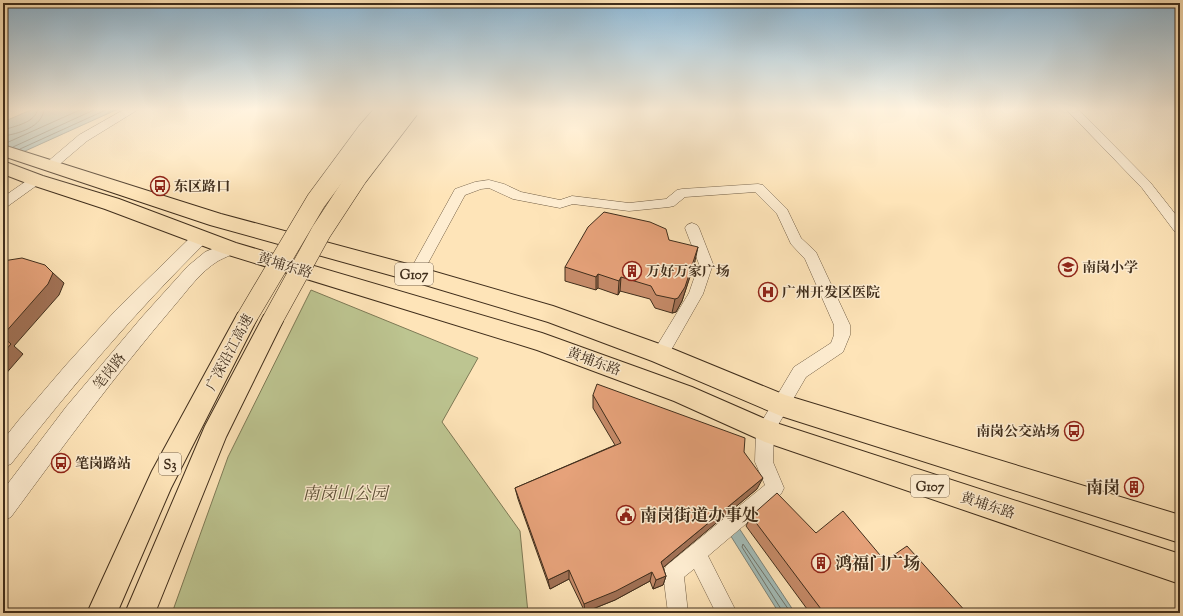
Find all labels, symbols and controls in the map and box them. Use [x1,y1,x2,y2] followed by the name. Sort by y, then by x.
[149,175,171,197] bus stop icon: 东区路口
[174,178,230,198] place label: 东区路口
[255,249,314,285] street label: 黄埔东路
[1057,256,1079,278] school or university icon: 南岗小学
[1082,259,1138,279] place label: 南岗小学
[621,260,643,282] building icon: 万好万家广场
[395,263,433,285] road number: G107
[646,263,730,283] place label: 万好万家广场
[757,281,779,303] hospital icon: 广州开发区医院
[782,284,880,304] place label: 广州开发区医院
[202,311,259,395] street label: 广深沿江高速
[564,344,623,382] street label: 黄埔东路
[90,350,132,395] street label: 笔岗路
[1063,420,1085,442] bus stop icon: 南岗公交站场
[976,423,1060,443] place label: 南岗公交站场
[50,452,72,474] bus stop icon: 笔岗路站
[159,453,181,475] road number: S3
[75,455,131,475] place label: 笔岗路站
[911,475,949,497] road number: G107
[1123,476,1145,498] building icon: 南岗
[1086,477,1120,501] place label: 南岗
[303,483,390,507] park label: 南岗山公园
[958,489,1017,525] street label: 黄埔东路
[615,504,637,526] public building icon: 南岗街道办事处
[640,505,759,529] place label: 南岗街道办事处
[810,552,832,574] building icon: 鸿福门广场
[835,553,920,577] place label: 鸿福门广场

